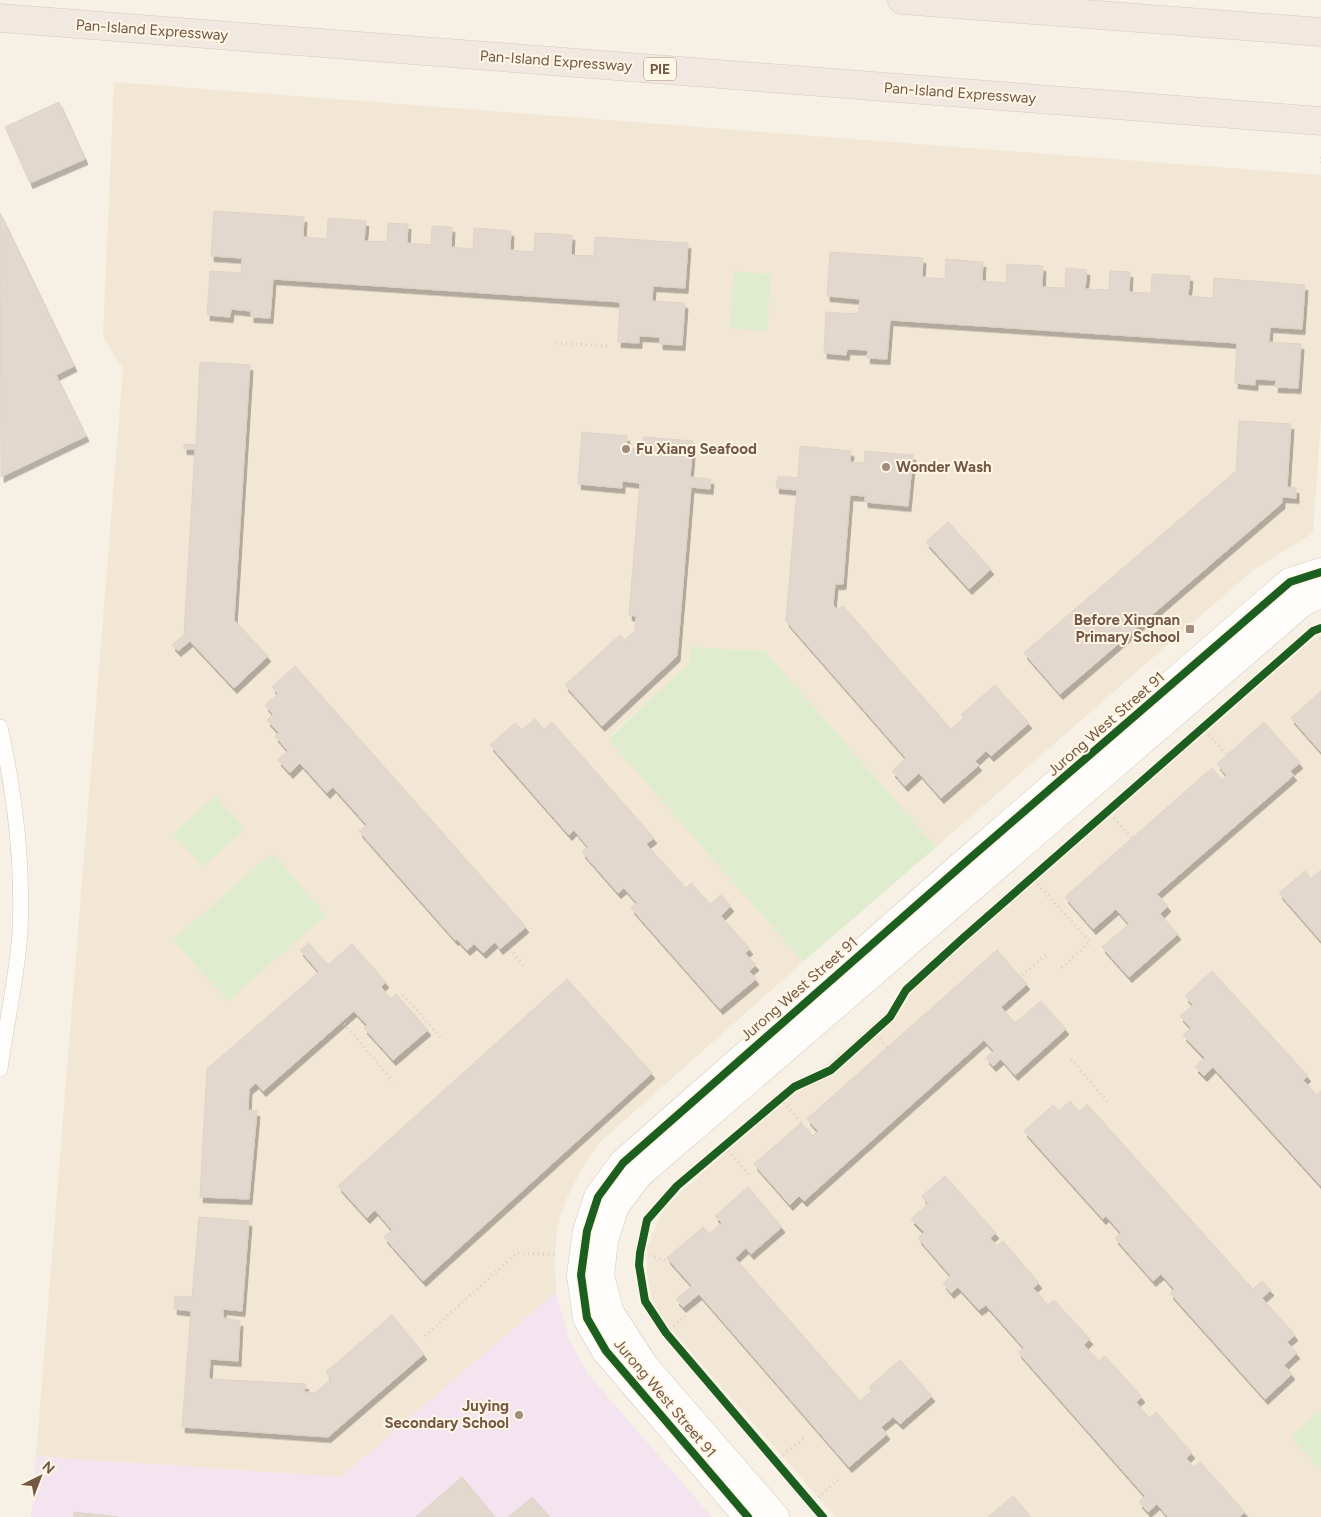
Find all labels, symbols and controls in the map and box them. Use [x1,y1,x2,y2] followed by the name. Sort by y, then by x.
[75,16,229,44] street label: Pan-Island Expressway
[479,47,633,75] street label: Pan-Island Expressway
[644,58,676,80] road number: PIE
[883,79,1037,107] street label: Pan-Island Expressway
[636,440,757,458] place label: Fu Xiang Seafood
[620,443,632,455] marker: Fu Xiang Seafood
[896,458,992,476] place label: Wonder Wash
[880,461,892,473] marker: Wonder Wash
[1074,611,1180,646] place label: Before Xingnan Primary School
[1184,623,1196,635] marker: Before Xingnan Primary School
[1044,668,1168,780] street label: Jurong West Street 91
[737,933,861,1045] street label: Jurong West Street 91
[610,1335,720,1461] street label: Jurong West Street 91
[384,1397,509,1432] place label: Juying Secondary School
[513,1409,525,1421] marker: Juying Secondary School
[15,1452,65,1502] north arrow
[39,1458,58,1478] text: N

